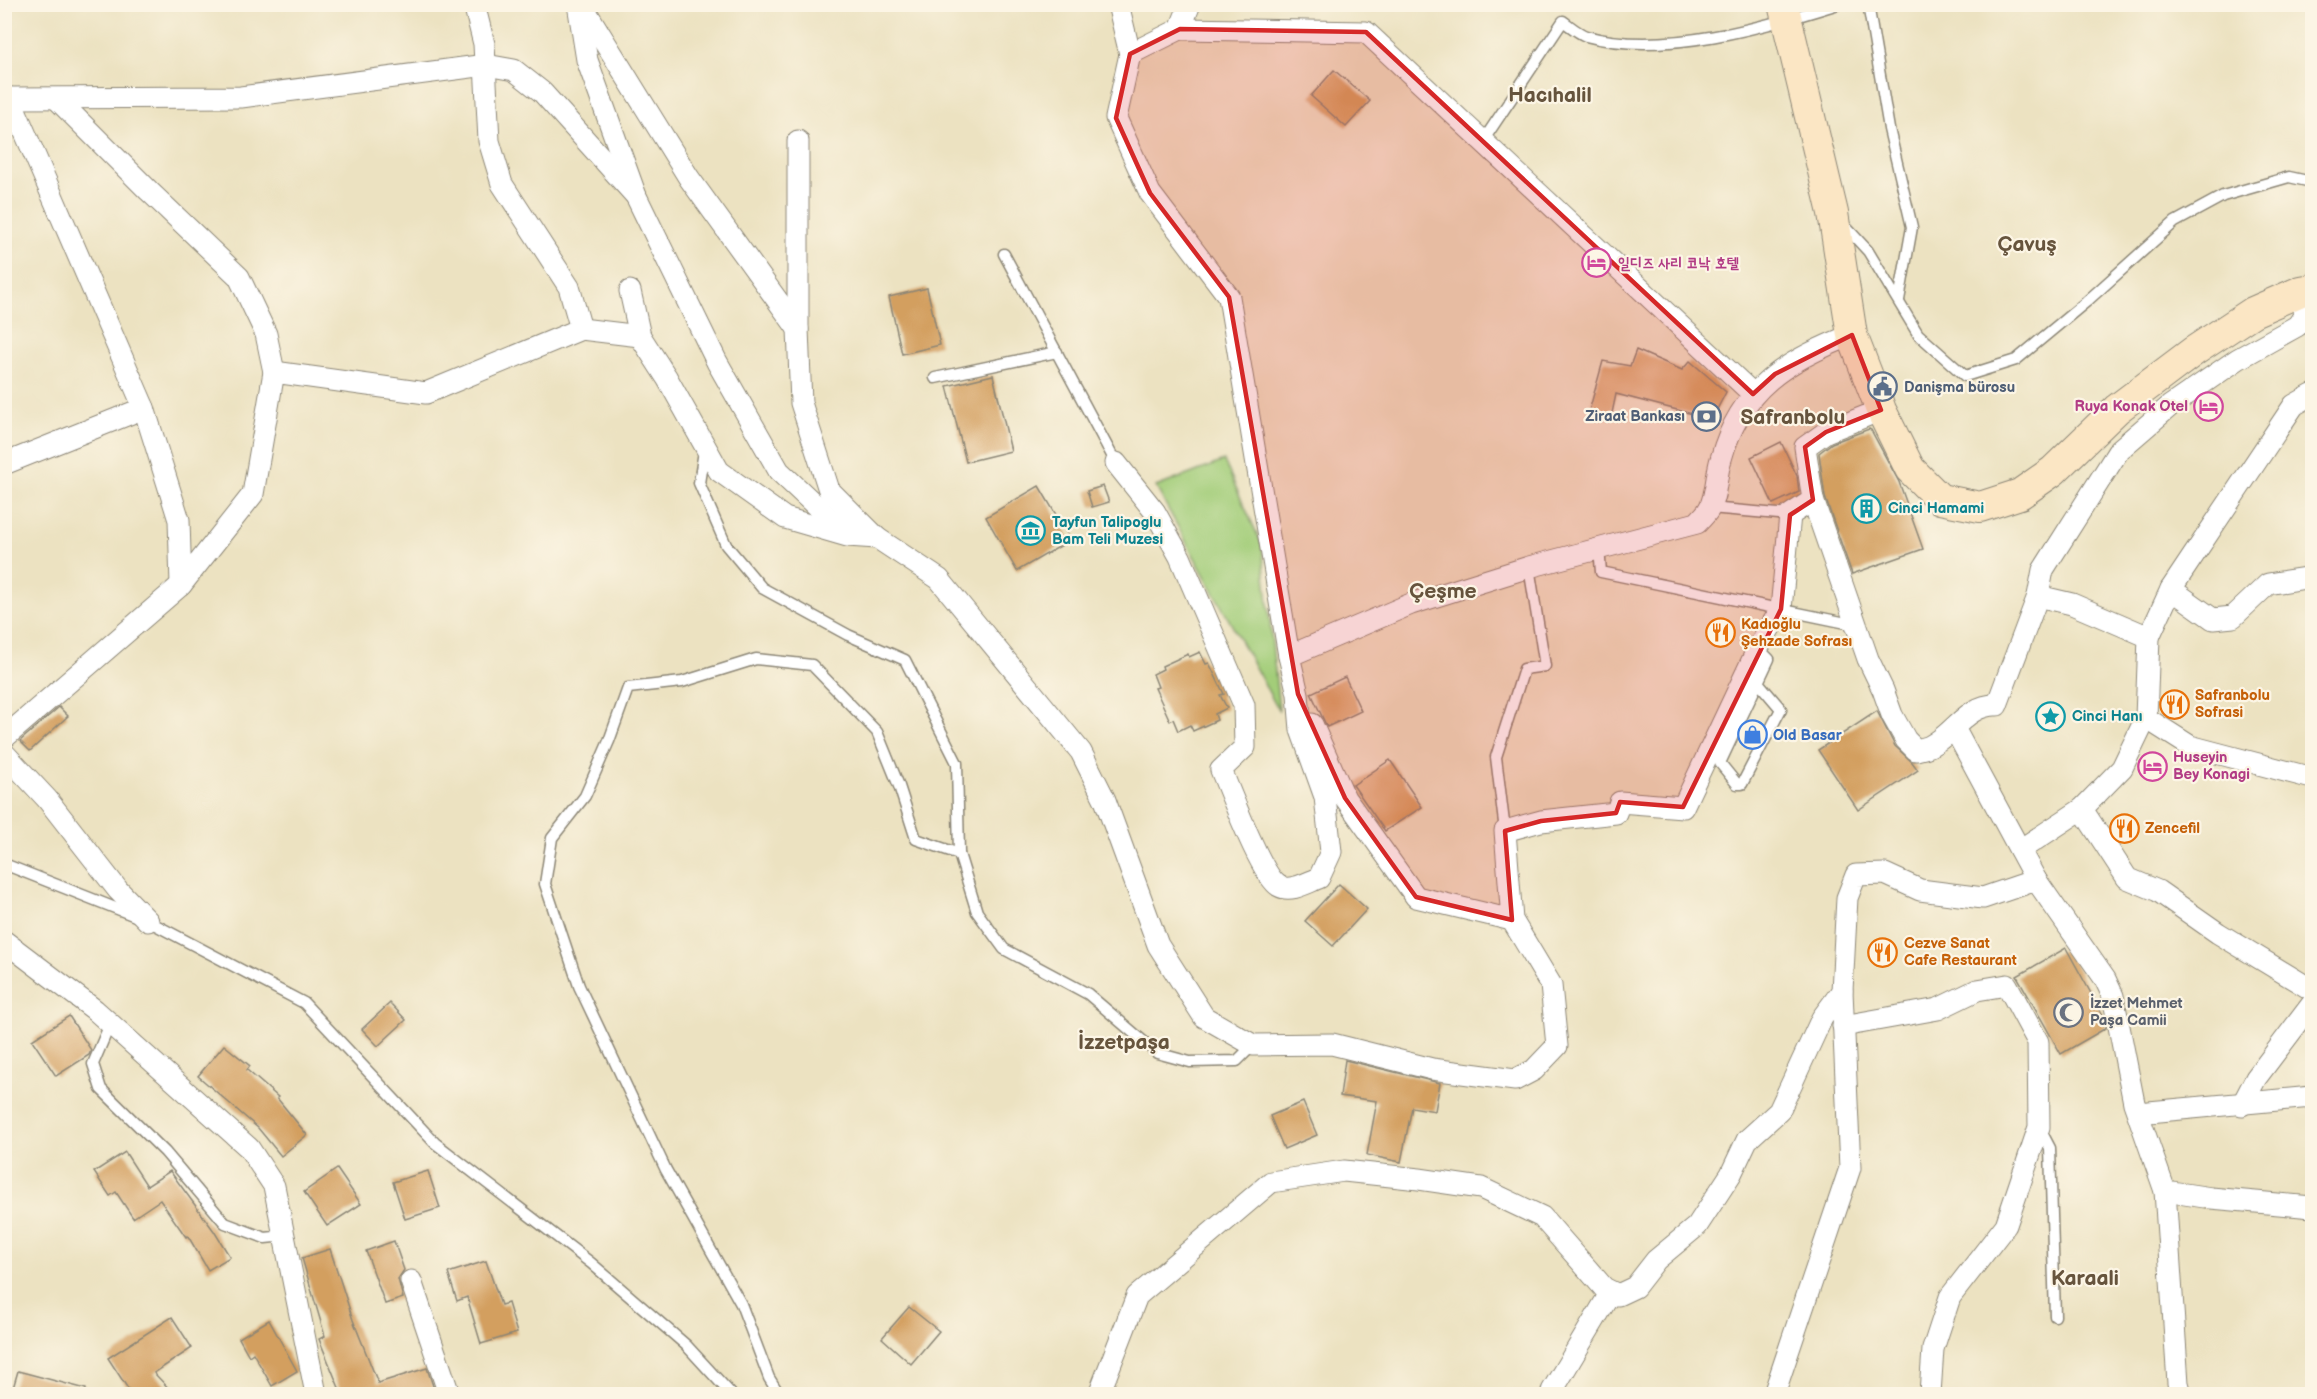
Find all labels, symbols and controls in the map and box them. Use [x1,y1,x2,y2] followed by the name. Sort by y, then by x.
[1508,83,1592,108] district label: Hacıhalil
[1997,232,2057,257] district label: Çavuş
[1581,247,1613,279] hotel icon: 일디즈 사리 코낙 호텔
[1618,254,1739,273] place label: 일디즈 사리 코낙 호텔
[1867,371,1899,403] public building icon: Danişma bürosu
[1904,378,2015,397] place label: Danişma bürosu
[2193,390,2225,422] hotel icon: Ruya Konak Otel
[2075,397,2188,416] place label: Ruya Konak Otel
[1690,400,1722,432] bank icon: Ziraat Bankası
[1741,405,1845,430] district label: Safranbolu
[1585,407,1685,426] place label: Ziraat Bankası
[1851,492,1883,524] building icon: Cinci Hamami
[1888,499,1984,518] place label: Cinci Hamami
[1052,513,1163,549] place label: Tayfun Talipoglu Bam Teli Muzesi
[1015,515,1047,547] museum icon: Tayfun Talipoglu Bam Teli Muzesi
[1409,579,1477,604] district label: Çeşme
[1741,615,1852,651] place label: Kadıoğlu Şehzade Sofrası
[1704,617,1736,649] restaurant icon: Kadıoğlu Şehzade Sofrası
[2195,686,2270,722] place label: Safranbolu Sofrasi
[2158,688,2190,720] restaurant icon: Safranbolu Sofrasi
[2035,700,2067,732] place icon: Cinci Hanı
[2072,707,2142,726] place label: Cinci Hanı
[1736,719,1768,751] shop icon: Old Basar
[1773,726,1843,745] place label: Old Basar
[2173,748,2250,784] place label: Huseyin Bey Konagi
[2136,750,2168,782] hotel icon: Huseyin Bey Konagi
[2108,812,2140,844] restaurant icon: Zencefil
[2145,819,2200,838] place label: Zencefil
[1904,934,2017,970] place label: Cezve Sanat Cafe Restaurant
[1867,936,1899,968] restaurant icon: Cezve Sanat Cafe Restaurant
[2090,993,2183,1030] place label: İzzet Mehmet Paşa Camii
[2053,996,2085,1028] mosque icon: İzzet Mehmet Paşa Camii
[1078,1029,1170,1055] district label: İzzetpaşa
[2051,1266,2119,1291] district label: Karaali

